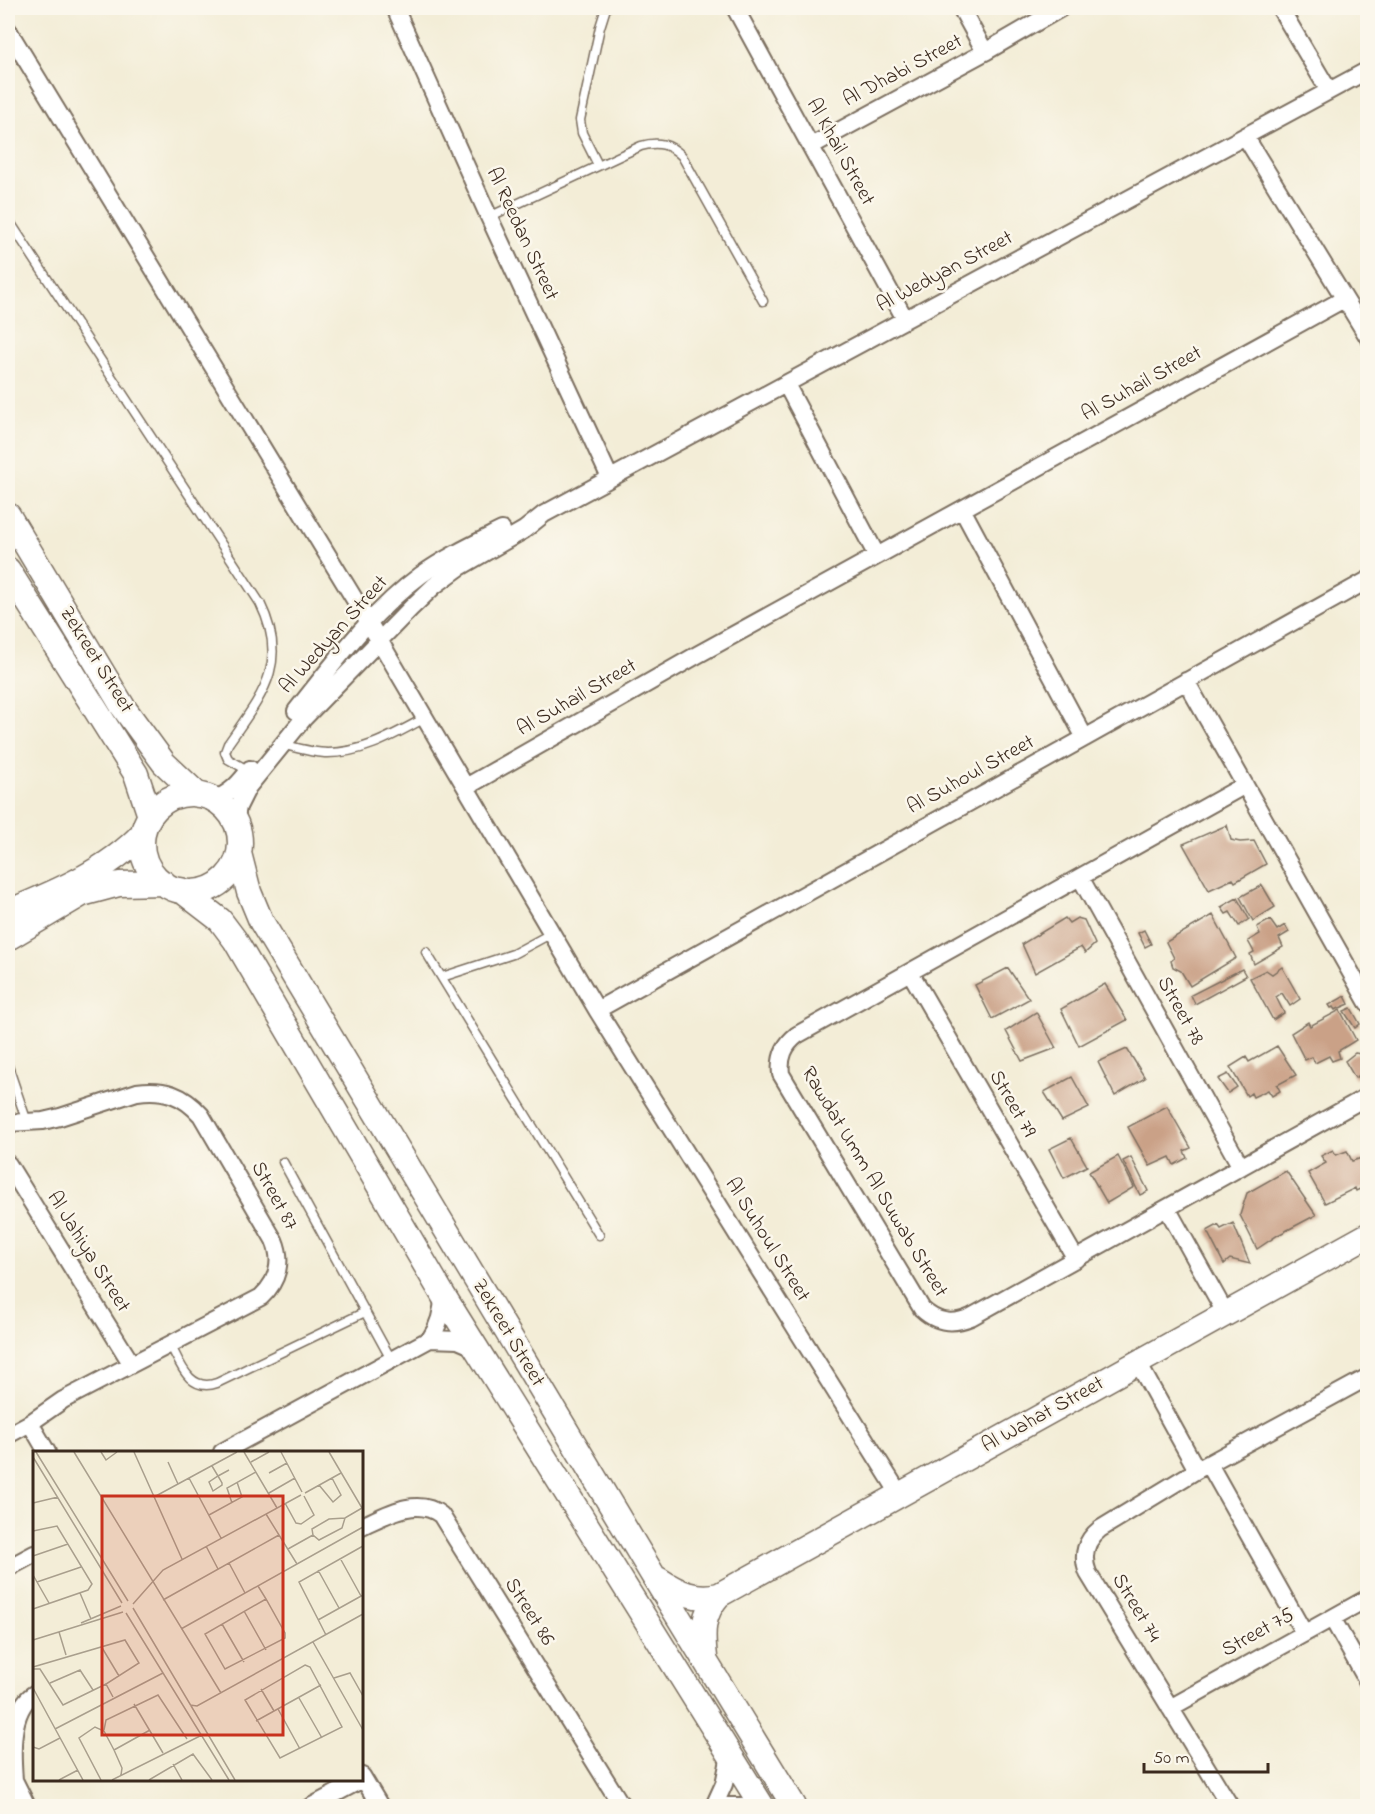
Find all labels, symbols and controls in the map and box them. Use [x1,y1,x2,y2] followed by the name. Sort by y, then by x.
[838,27,968,115] street label: Al Dhabi Street
[798,93,882,211] street label: Al Khail Street
[478,162,566,306] street label: Al Reedan Street
[871,223,1020,322] street label: Al Wedyan Street
[1076,338,1208,430] street label: Al Suhail Street
[272,569,397,702] street label: Al Wedyan Street
[51,601,141,719] street label: Zekreet Street
[512,652,642,744] street label: Al Suhail Street
[902,728,1040,822] street label: Al Suhoul Street
[1149,971,1211,1051] street label: Street 78
[793,1061,955,1303] street label: Rawdat Umm Al Suwab Street
[981,1065,1044,1144] street label: Street 79
[243,1156,305,1236] street label: Street 87
[717,1172,817,1308] street label: Al Suhoul Street
[37,1185,137,1320] street label: Al Jahiya Street
[464,1273,552,1393] street label: Zekreet Street
[976,1369,1110,1461] street label: Al Wahat Street
[33,1451,363,1781] inset map
[1104,1568,1168,1648] street label: Street 74
[496,1572,562,1652] street label: Street 86
[1216,1601,1300,1665] street label: Street 75
[1144,1736,1268,1774] scale bar
[1153,1746,1190,1772] text: 50 m

